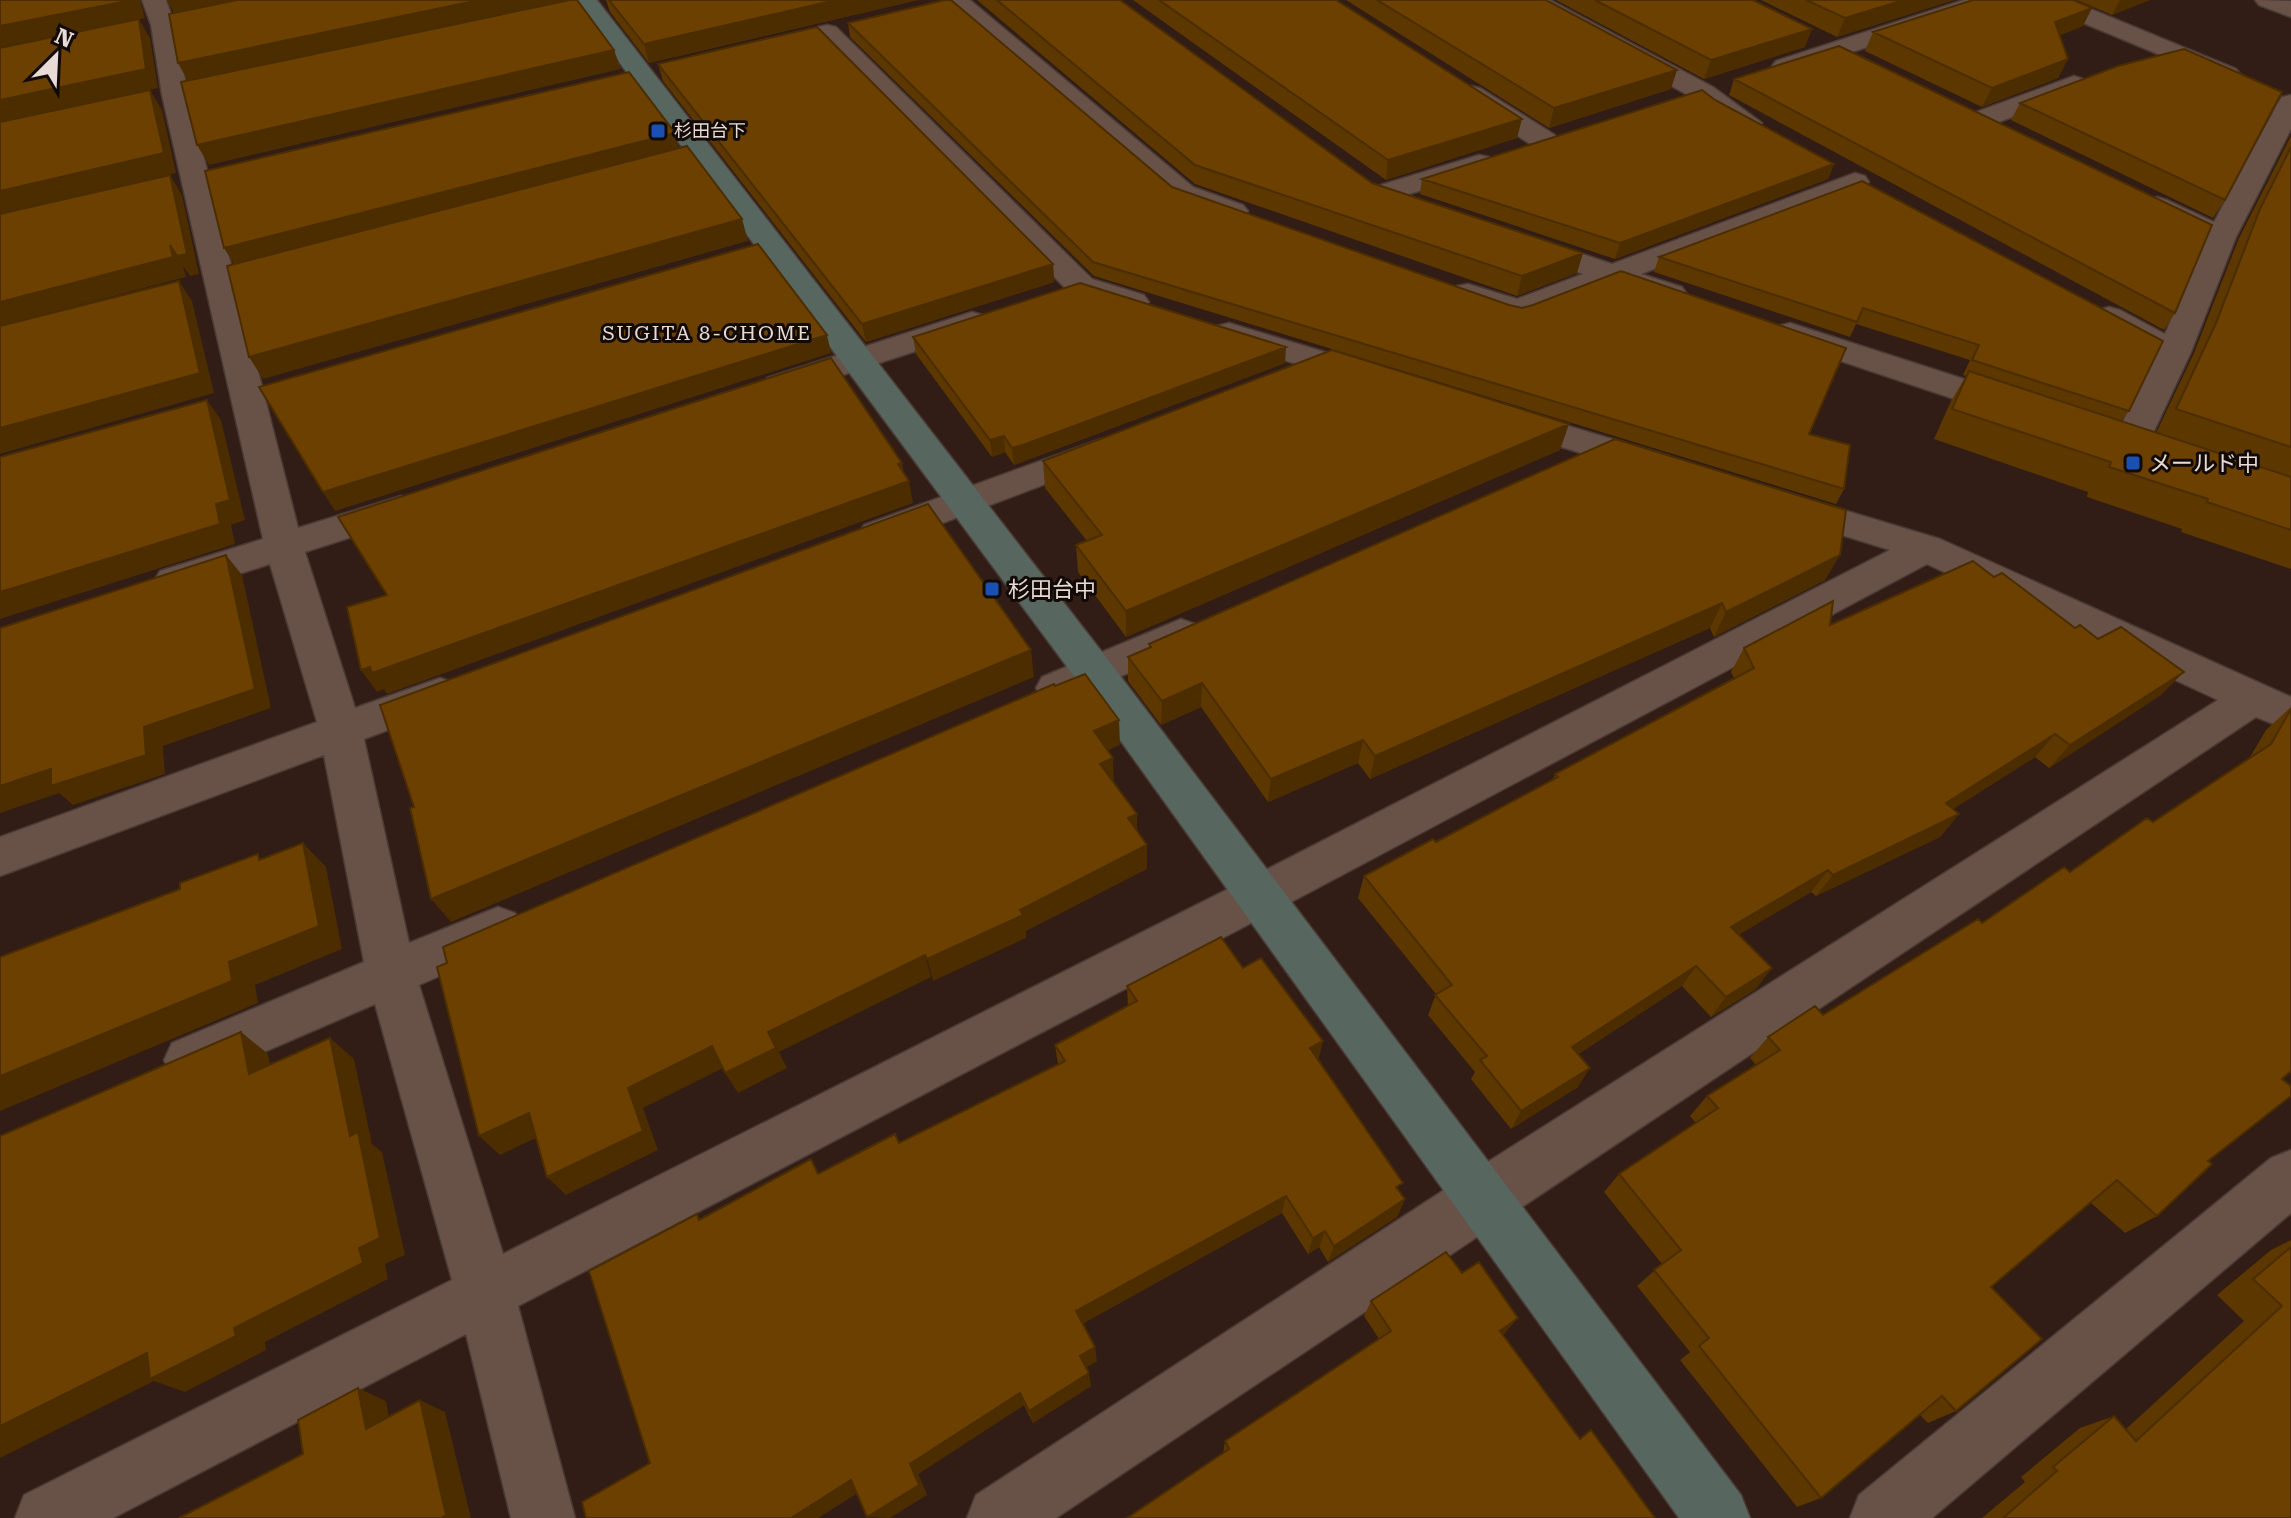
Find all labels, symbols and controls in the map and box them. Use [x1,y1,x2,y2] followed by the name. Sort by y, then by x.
[16,16,96,96] north arrow
[51,23,77,53] text: N
[674,120,746,141] place label: 杉田台下
[649,122,667,140] marker: 杉田台下
[602,321,812,345] district label: SUGITA 8-CHOME
[2149,451,2259,476] place label: メールド中
[2124,454,2142,472] marker: メールド中
[1008,577,1096,602] place label: 杉田台中
[983,580,1001,598] marker: 杉田台中

